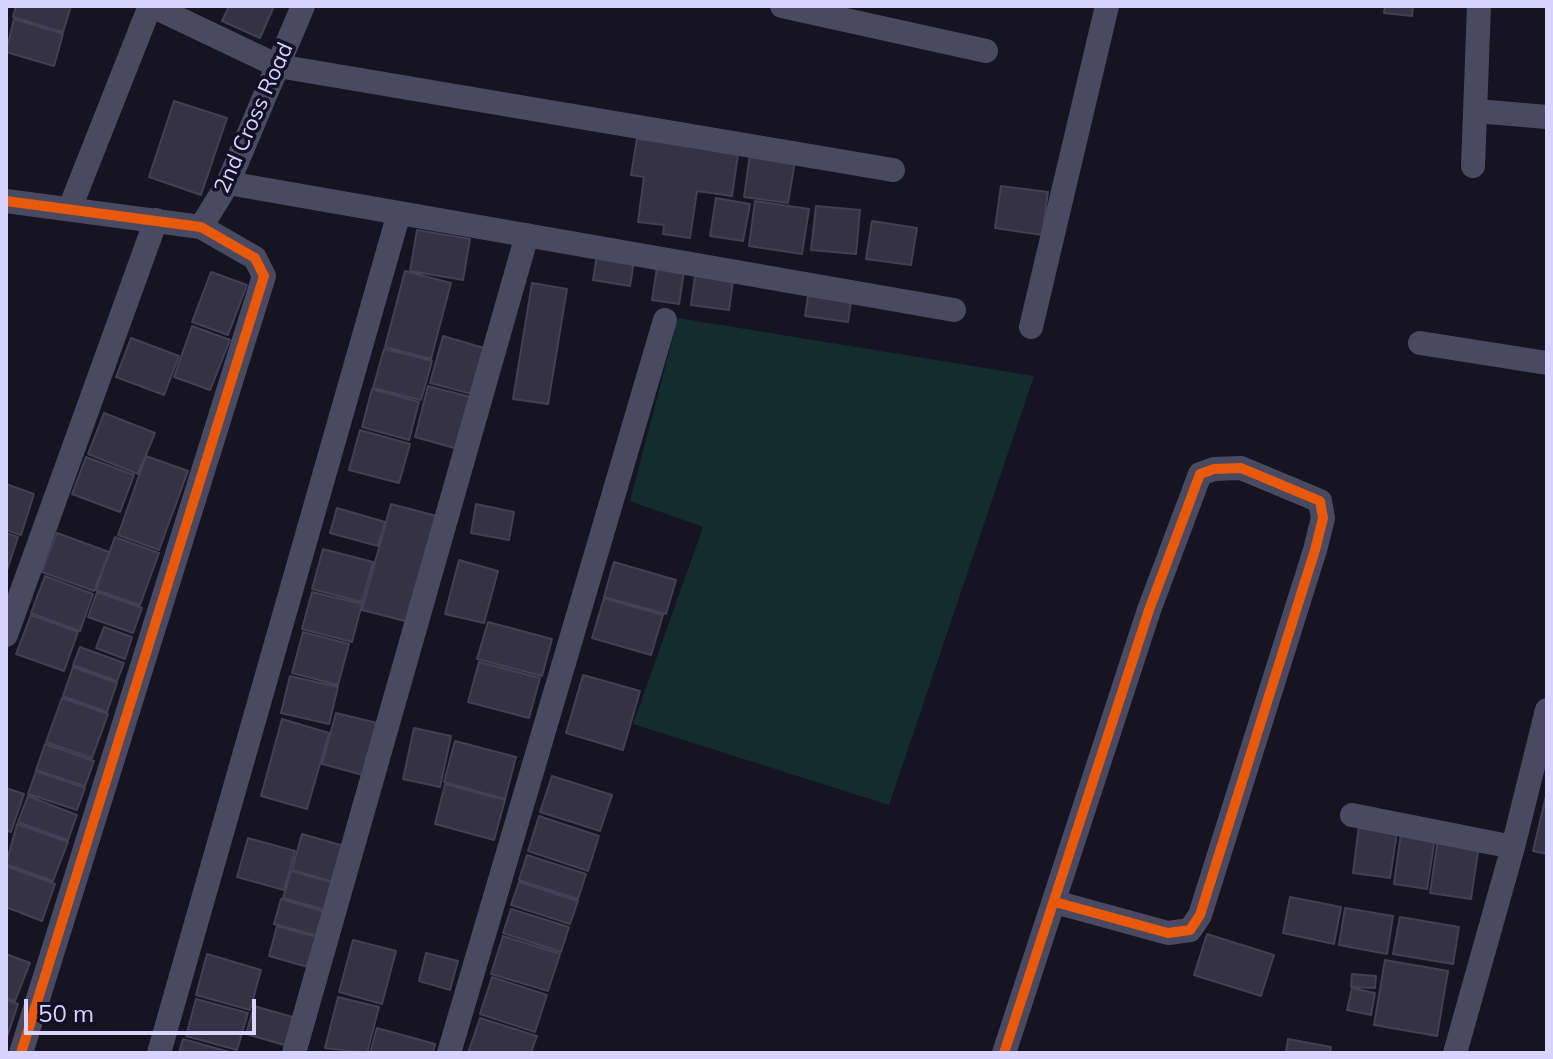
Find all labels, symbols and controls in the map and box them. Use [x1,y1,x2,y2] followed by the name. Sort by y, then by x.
[209,39,299,197] street label: 2nd Cross Road
[28,983,260,1033] scale bar
[38,998,94,1028] text: 50 m

